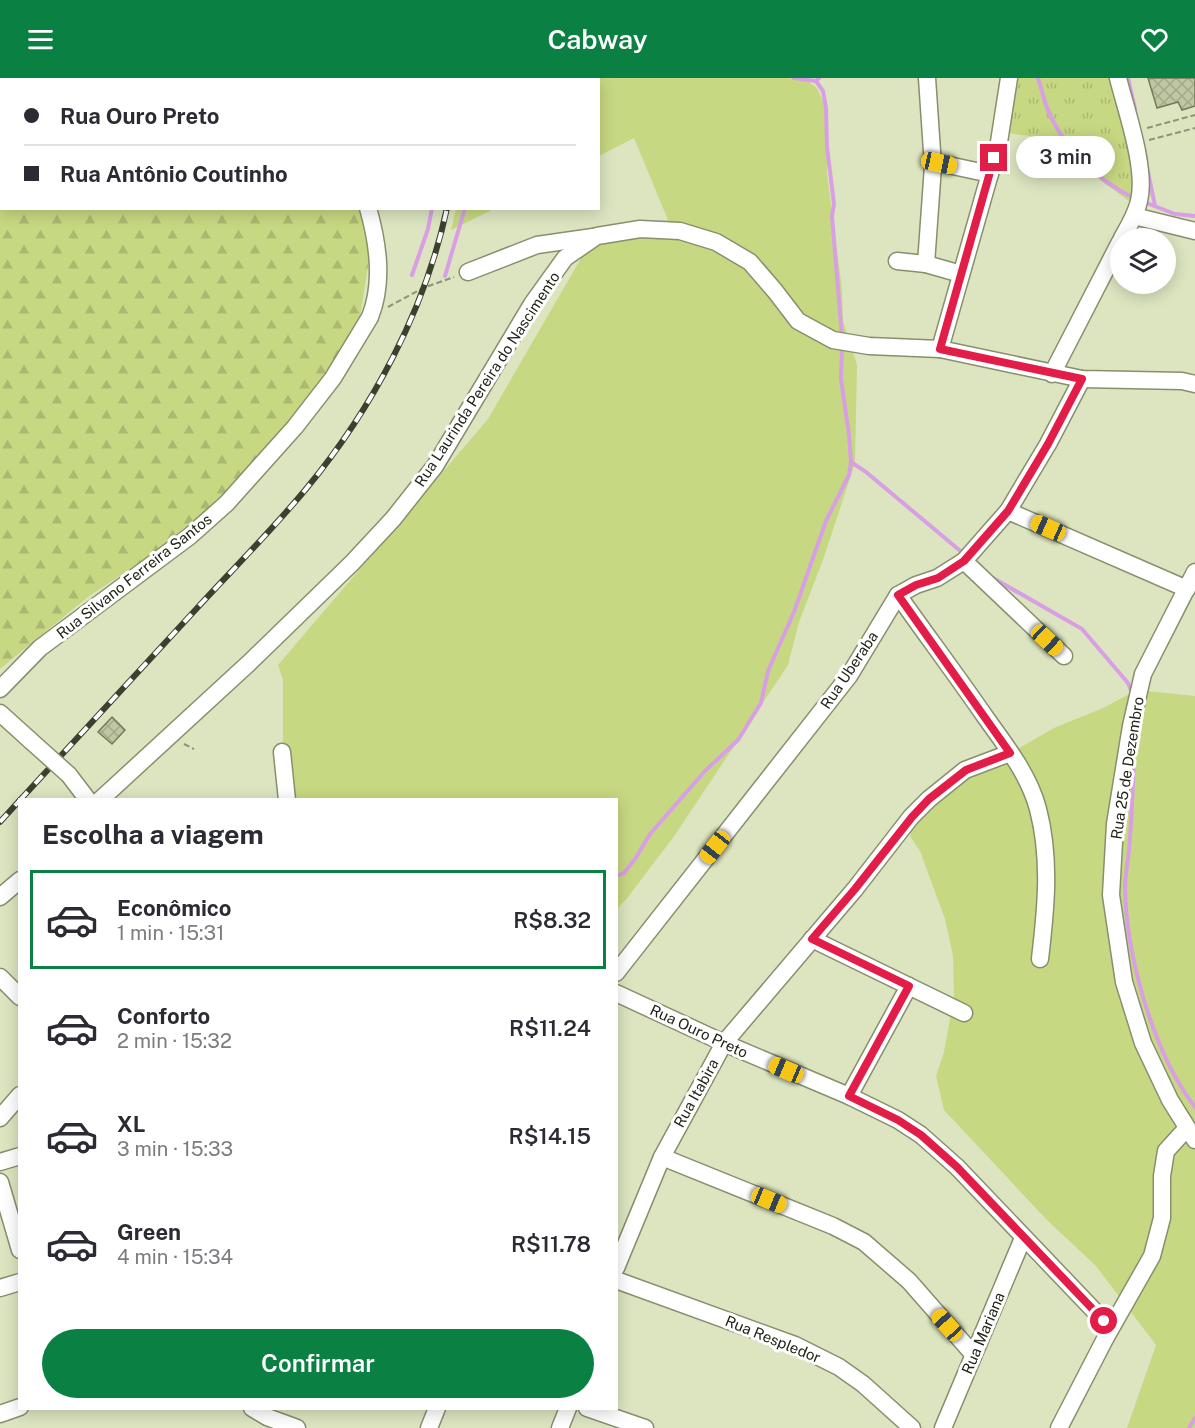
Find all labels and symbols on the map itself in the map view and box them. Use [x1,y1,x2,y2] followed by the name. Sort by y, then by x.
[1015,137,1114,179] callout: 3 min
[980,144,1007,171] route end
[920,150,958,176] car
[411,268,563,490] street label: Rua Laurinda Pereira do Nascimento
[53,510,215,642] street label: Rua Silvano Ferreira Santos
[1028,512,1068,544] car
[1028,621,1066,659] car
[817,628,881,712] street label: Rua Uberaba
[1107,695,1147,841] street label: Rua 25 de Dezembro
[697,827,733,867] car
[647,1001,751,1061] street label: Rua Ouro Preto
[766,1055,806,1085] car
[670,1056,722,1130] street label: Rua Itabira
[749,1185,789,1215] car
[958,1290,1008,1376] street label: Rua Mariana
[928,1306,966,1344] car
[1090,1307,1117,1334] route start
[723,1312,823,1366] street label: Rua Respledor

